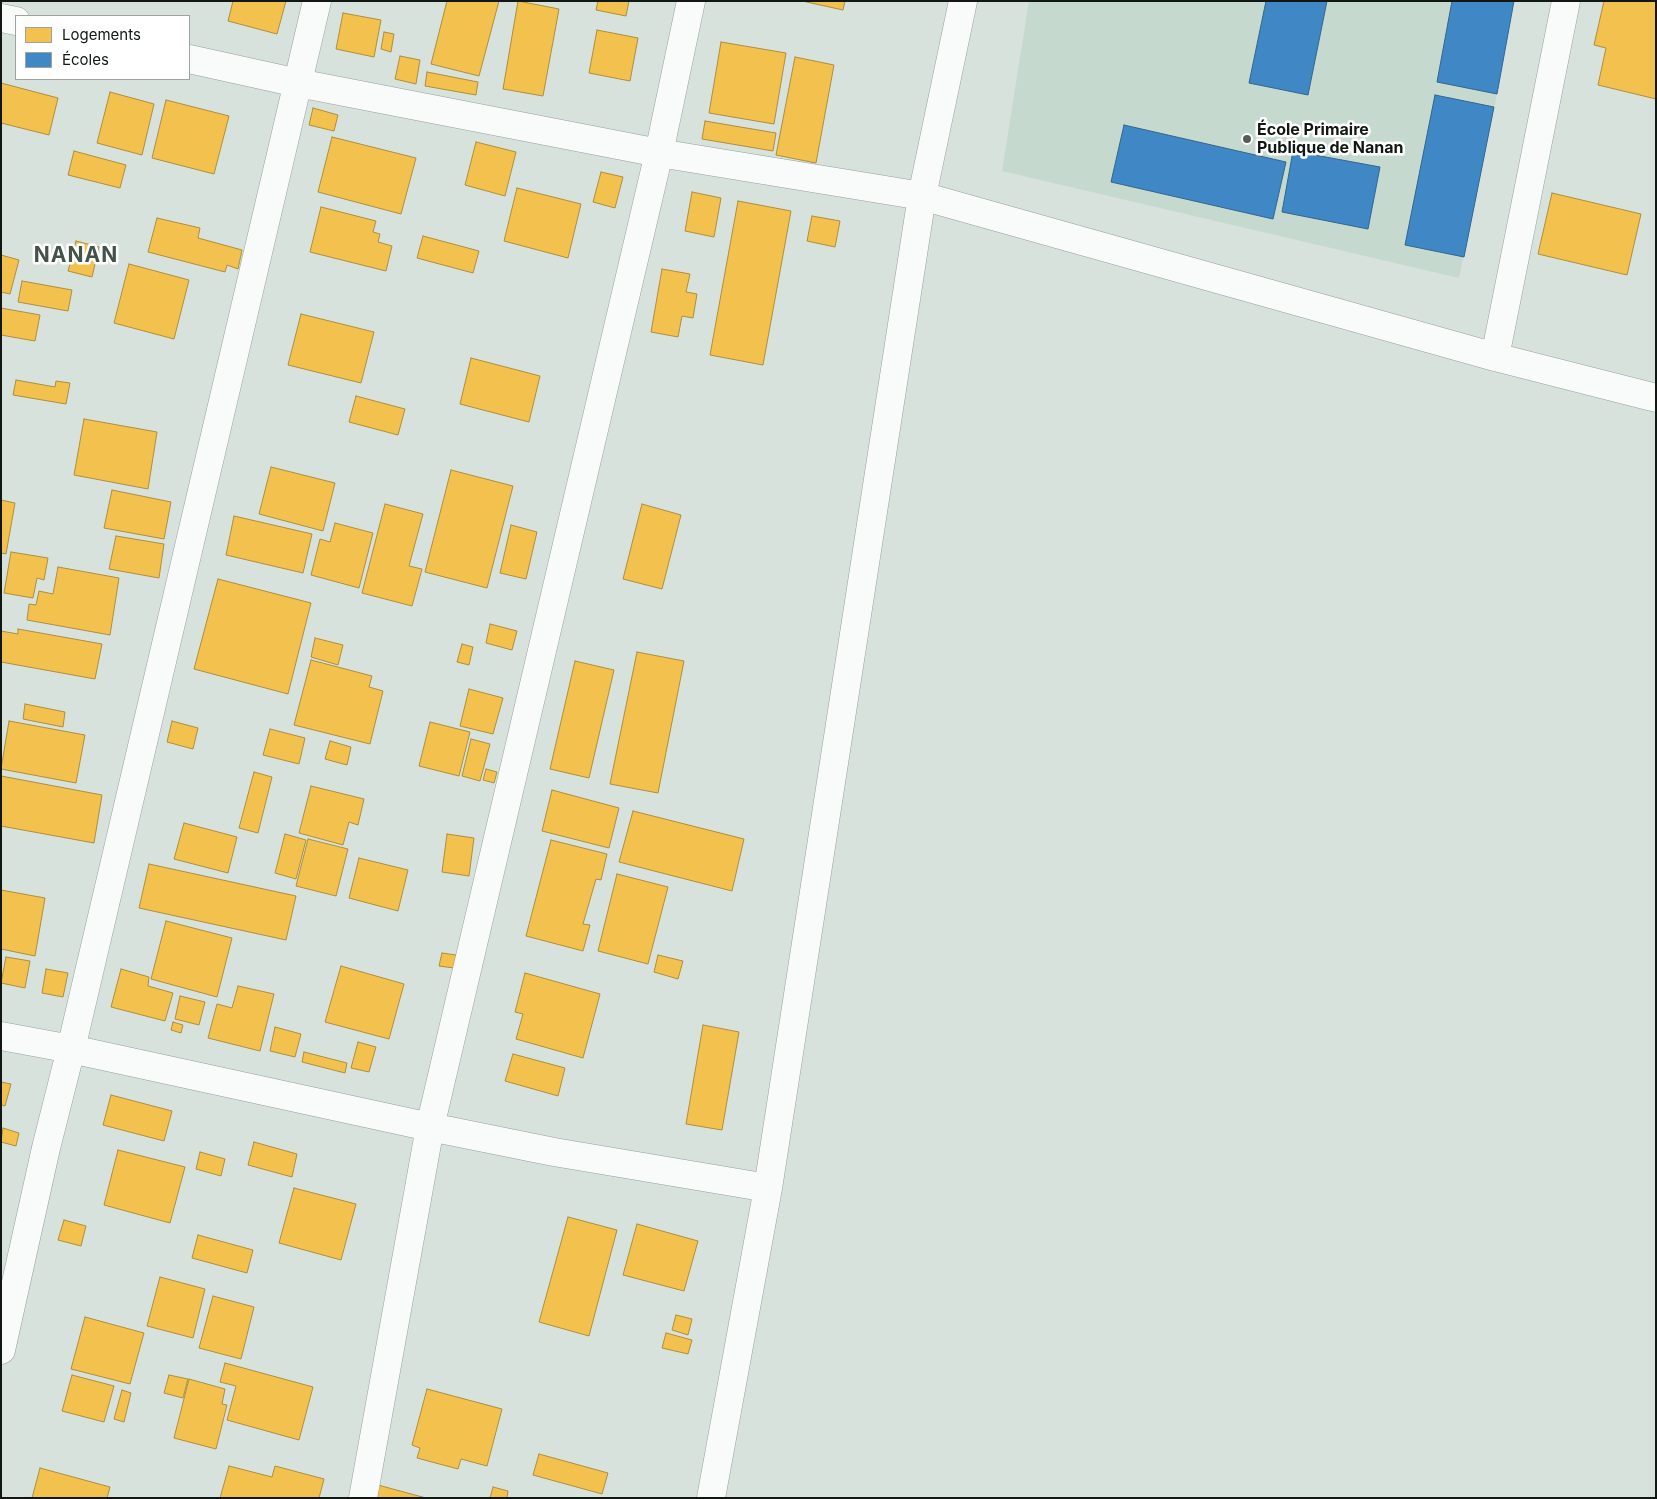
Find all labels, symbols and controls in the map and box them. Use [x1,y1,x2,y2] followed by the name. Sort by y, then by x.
[15,15,190,80] legend
[62,25,141,44] text: Logements
[62,50,109,69] text: Écoles
[1257,120,1404,158] place label: École Primaire Publique de Nanan
[1241,133,1253,145] marker: École Primaire Publique de Nanan
[33,243,119,269] district label: NANAN

